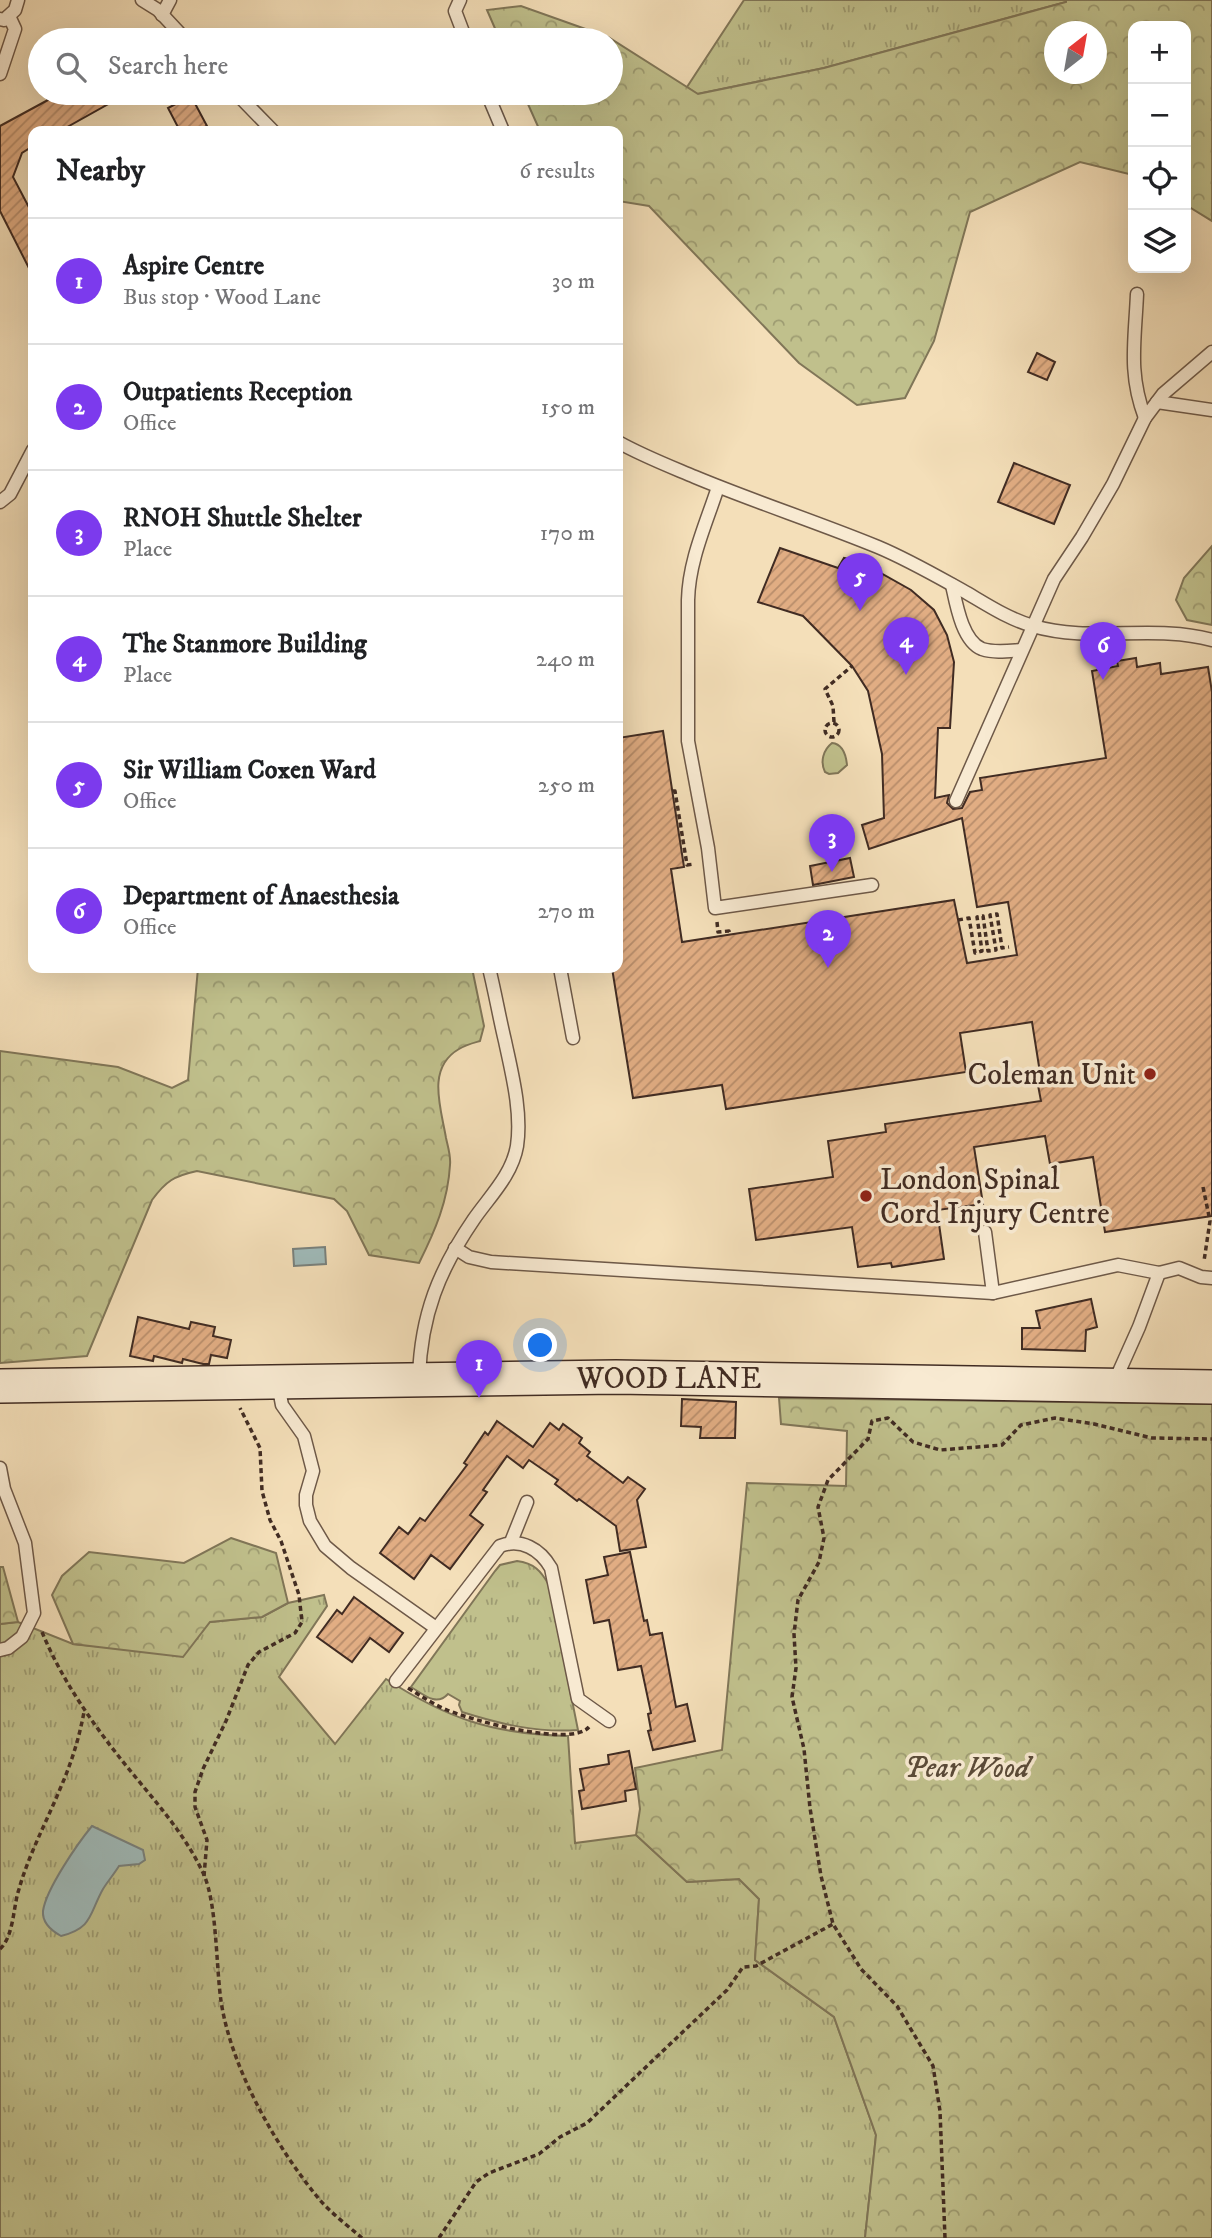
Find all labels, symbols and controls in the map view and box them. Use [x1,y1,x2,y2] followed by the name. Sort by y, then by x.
[1044,21,1107,84] north arrow
[1128,21,1191,273] map controls
[1128,21,1191,84] button: +
[28,28,623,105] search box
[52,48,90,86] icon: search
[108,50,228,83] text: Search here
[1128,84,1191,147] button: −
[1128,147,1191,210] button: locate
[56,153,145,190] text: Nearby
[519,157,595,186] text: 6 results
[1128,210,1191,273] button: layers
[123,250,264,283] text: Aspire Centre
[75,267,83,296] text: 1
[552,267,595,296] text: 30 m
[123,283,321,312] text: Bus stop · Wood Lane
[123,376,352,409] text: Outpatients Reception
[73,393,85,422] text: 2
[541,393,595,422] text: 150 m
[123,409,177,438] text: Office
[123,502,362,535] text: RNOH Shuttle Shelter
[75,519,83,548] text: 3
[540,519,595,548] text: 170 m
[123,535,172,564] text: Place
[837,553,883,611] pin: 5
[883,617,929,675] pin: 4
[1080,622,1126,680] pin: 6
[123,628,367,661] text: The Stanmore Building
[72,645,86,674] text: 4
[536,645,595,674] text: 240 m
[123,661,172,690] text: Place
[123,754,376,787] text: Sir William Coxen Ward
[73,771,85,800] text: 5
[538,771,595,800] text: 250 m
[123,787,177,816] text: Office
[809,814,855,872] pin: 3
[123,880,399,913] text: Department of Anaesthesia
[73,897,85,926] text: 6
[538,897,595,926] text: 270 m
[805,910,851,968] pin: 2
[123,913,177,942] text: Office
[967,1057,1136,1094] place label: Coleman Unit
[1142,1066,1158,1082] marker: Coleman Unit
[880,1162,1110,1233] place label: London Spinal Cord Injury Centre
[858,1188,874,1204] marker: London Spinal Cord Injury Centre
[523,1328,557,1362] your location
[456,1340,502,1398] pin: 1
[575,1361,762,1398] street label: WOOD LANE
[905,1750,1034,1787] park label: Pear Wood

